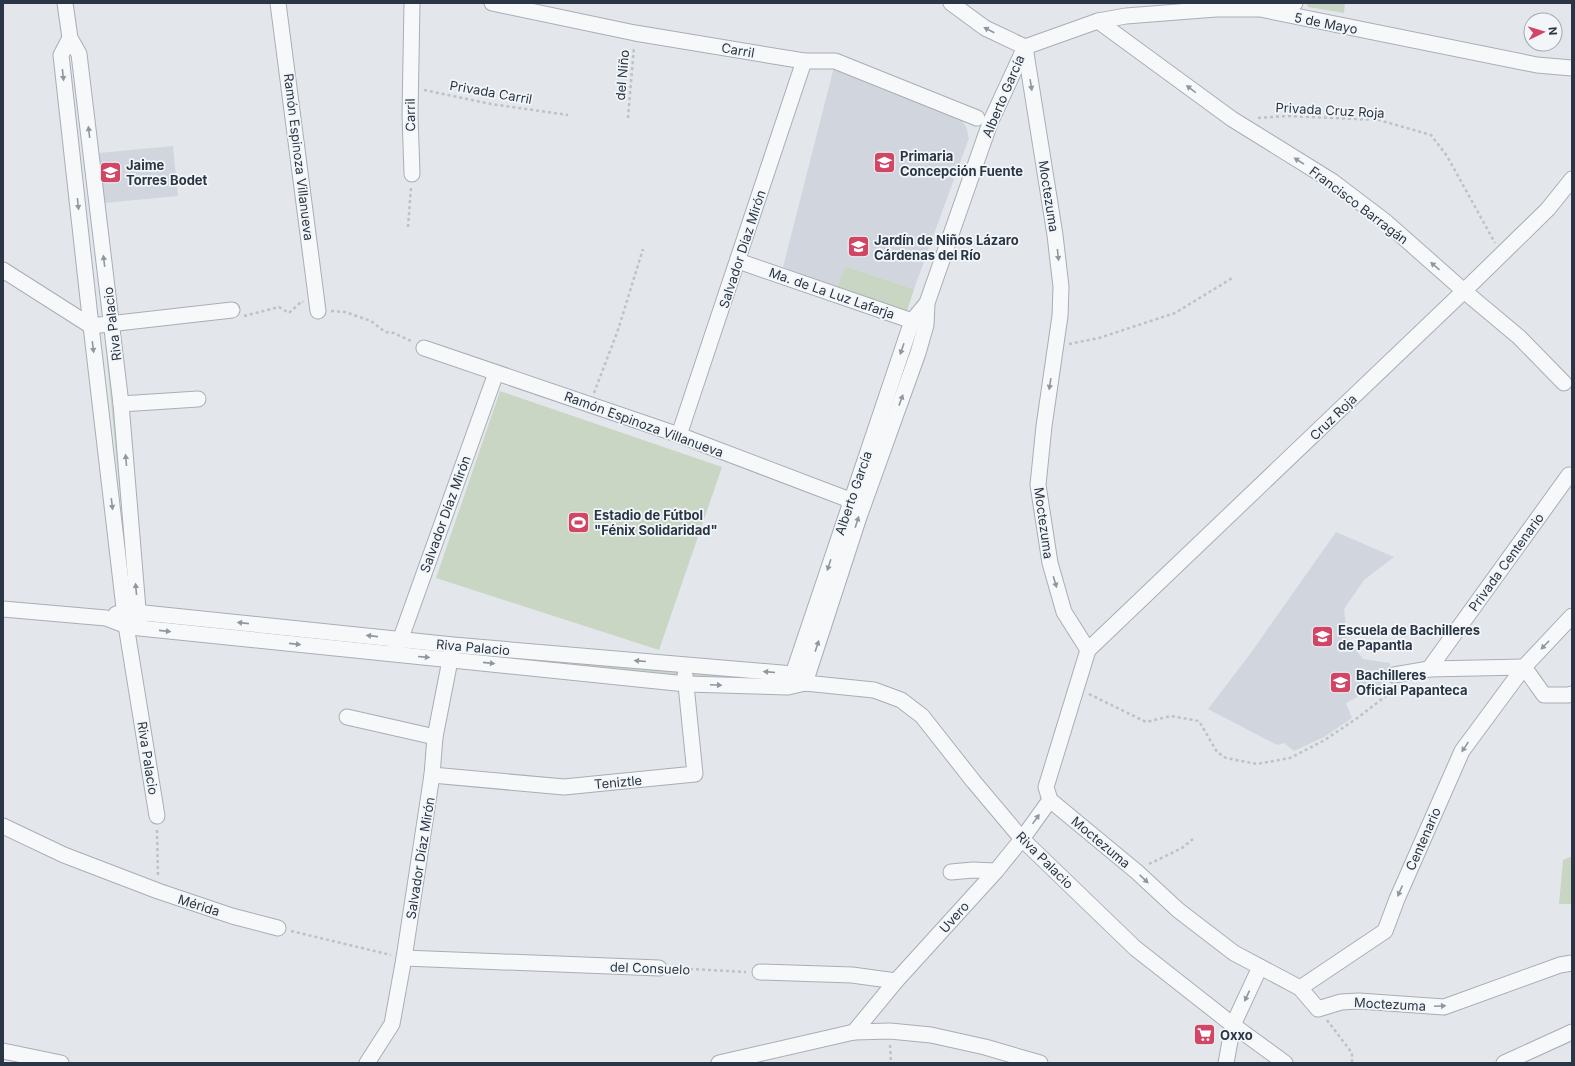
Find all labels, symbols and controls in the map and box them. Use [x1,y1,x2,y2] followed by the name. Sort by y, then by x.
[1293,9,1359,37] street label: 5 de Mayo
[1523,12,1563,52] north arrow
[1546,26,1560,36] text: N
[984,27,995,33] one-way arrow
[720,39,756,61] street label: Carril
[612,49,632,101] street label: del Niño
[978,52,1028,140] street label: Alberto García
[60,69,67,81] one-way arrow
[281,73,317,241] street label: Ramón Espinoza Villanueva
[449,77,533,107] street label: Privada Carril
[1028,79,1034,91] one-way arrow
[1186,84,1197,93] one-way arrow
[402,98,418,132] street label: Carril
[1275,99,1385,121] street label: Privada Cruz Roja
[86,126,92,138] one-way arrow
[900,148,1023,179] place label: Primaria Concepción Fuente
[871,150,897,176] school or university icon: Primaria Concepción Fuente
[126,157,208,188] place label: Jaime Torres Bodet
[1294,157,1304,165] one-way arrow
[98,159,124,185] school or university icon: Jaime Torres Bodet
[1035,159,1063,233] street label: Moctezuma
[1306,163,1412,247] street label: Francisco Barragán
[715,188,769,310] street label: Salvador Díaz Mirón
[74,198,81,210] one-way arrow
[874,232,1019,263] place label: Jardín de Niños Lázaro Cárdenas del Río
[846,234,872,260] school or university icon: Jardín de Niños Lázaro Cárdenas del Río
[1054,249,1061,261] one-way arrow
[101,255,107,267] one-way arrow
[1430,261,1440,270] one-way arrow
[767,264,897,322] street label: Ma. de La Luz Lafarja
[100,286,124,362] street label: Riva Palacio
[90,341,97,353] one-way arrow
[899,343,905,355] one-way arrow
[1047,378,1053,390] one-way arrow
[562,388,726,460] street label: Ramón Espinoza Villanueva
[1306,391,1360,443] street label: Cruz Roja
[898,394,904,406] one-way arrow
[831,449,875,537] street label: Alberto García
[122,453,129,466] one-way arrow
[416,453,474,575] street label: Salvador Díaz Mirón
[1031,486,1057,560] street label: Moctezuma
[109,498,115,510] one-way arrow
[594,507,718,538] place label: Estadio de Fútbol "Fénix Solidaridad"
[566,509,592,535] sports icon: Estadio de Fútbol "Fénix Solidaridad"
[1465,510,1547,614] street label: Privada Centenario
[854,516,860,528] one-way arrow
[826,559,832,571] one-way arrow
[1052,576,1058,588] one-way arrow
[132,583,139,595] one-way arrow
[237,620,249,627] one-way arrow
[1338,622,1480,653] place label: Escuela de Bachilleres de Papantla
[1309,624,1335,650] school or university icon: Escuela de Bachilleres de Papantla
[159,627,171,634] one-way arrow
[366,633,378,640] one-way arrow
[435,636,511,658] street label: Riva Palacio
[814,640,820,652] one-way arrow
[1540,640,1550,650] one-way arrow
[289,641,301,647] one-way arrow
[418,653,430,660] one-way arrow
[634,658,646,664] one-way arrow
[483,660,495,666] one-way arrow
[1356,667,1468,698] place label: Bachilleres Oficial Papanteca
[763,669,775,675] one-way arrow
[1327,669,1353,695] school or university icon: Bachilleres Oficial Papanteca
[710,682,723,688] one-way arrow
[134,720,162,796] street label: Riva Palacio
[1461,742,1469,752] one-way arrow
[593,772,643,792] street label: Teniztle
[402,796,438,920] street label: Salvador Díaz Mirón
[1402,805,1444,873] street label: Centenario
[1068,813,1134,871] street label: Moctezuma
[1032,814,1040,825] one-way arrow
[1013,828,1077,892] street label: Riva Palacio
[1139,874,1149,883] one-way arrow
[1397,885,1403,896] one-way arrow
[176,891,222,919] street label: Mérida
[936,898,972,936] street label: Uvero
[610,959,691,977] street label: del Consuelo
[1243,990,1250,1002] one-way arrow
[1354,994,1426,1014] street label: Moctezuma
[1434,1003,1447,1009] one-way arrow
[1192,1022,1218,1048] supermarket icon: Oxxo
[1220,1027,1253,1043] place label: Oxxo

